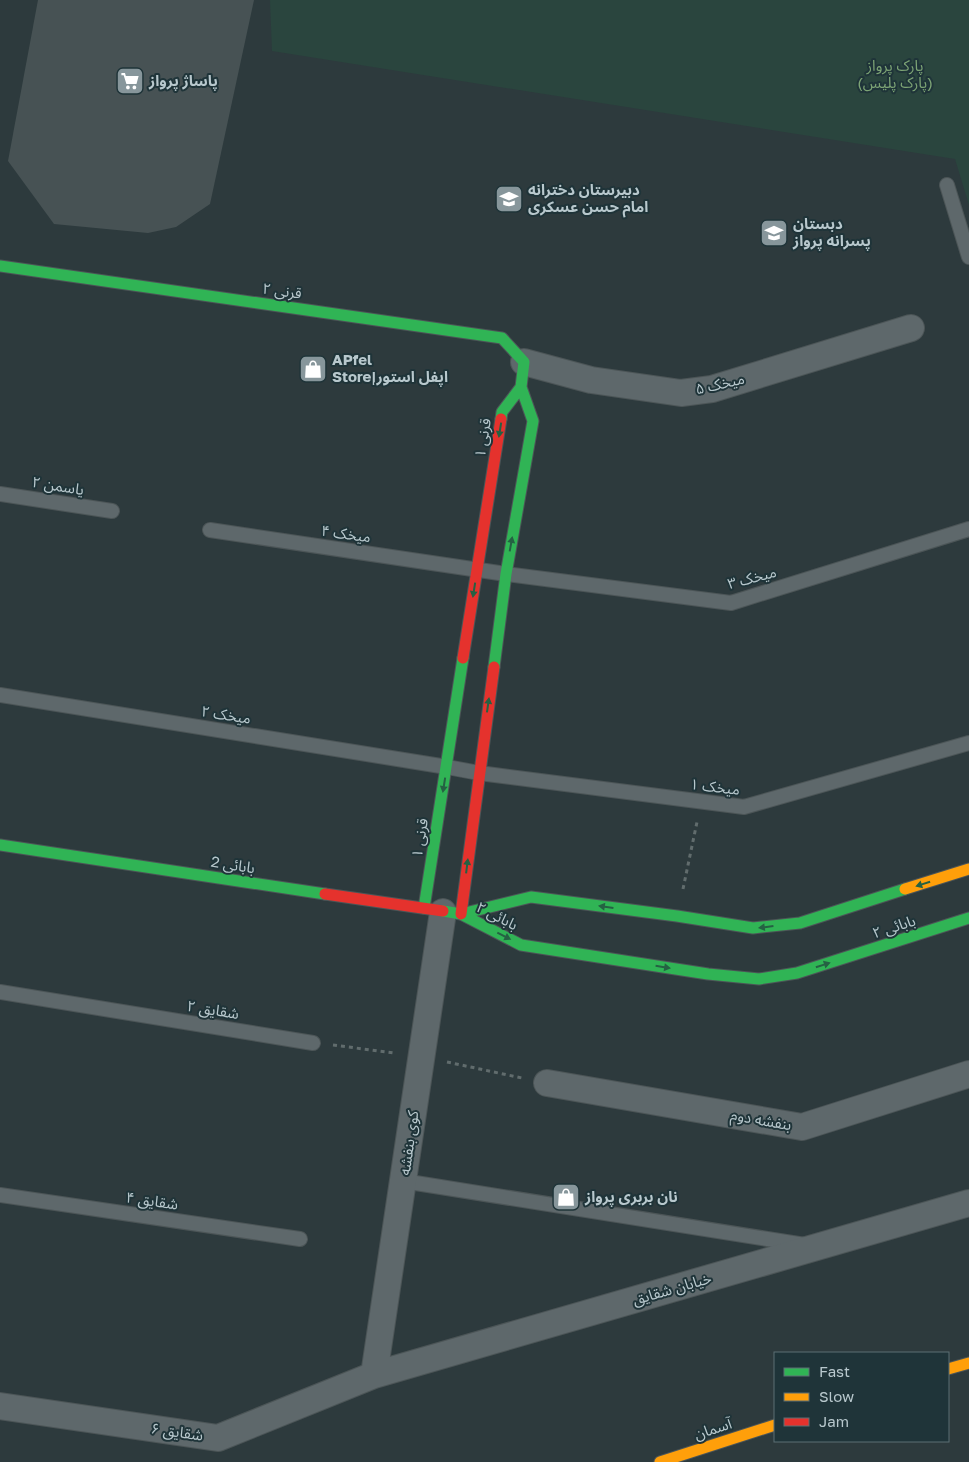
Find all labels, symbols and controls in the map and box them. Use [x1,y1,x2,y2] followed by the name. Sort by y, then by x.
[857,56,933,93] park label: پارک پرواز (پارک پلیس)
[115,66,145,96] supermarket icon: پاساژ پرواز
[148,71,218,91] place label: پاساژ پرواز
[528,180,648,218] place label: دبیرستان دخترانه امام حسن عسکری
[494,184,524,214] school or university icon: دبیرستان دخترانه امام حسن عسکری
[792,214,871,251] place label: دبستان پسرانه پرواز
[759,218,789,248] school or university icon: دبستان پسرانه پرواز
[261,278,303,303] street label: قرنی ۲
[332,350,448,387] place label: APfel Store|اپفل استور
[298,354,328,384] shop icon: APfel Store|اپفل استور
[693,369,746,397] street label: میخک ۵
[470,417,495,459] street label: قرنی ۱
[495,422,503,438] one-way arrow
[31,472,86,499] street label: یاسمن ۲
[320,521,372,545] street label: میخک ۴
[508,536,516,552] one-way arrow
[725,562,778,592] street label: میخک ۳
[469,582,477,598] one-way arrow
[484,696,492,712] one-way arrow
[200,701,252,727] street label: میخک ۲
[689,774,741,798] street label: میخک ۱
[440,778,448,794] one-way arrow
[407,817,432,859] street label: قرنی ۱
[210,852,256,877] street label: بابائی 2
[463,858,471,874] one-way arrow
[915,880,930,888] one-way arrow
[473,897,521,934] street label: بابائی ۲
[597,903,613,911] one-way arrow
[870,911,918,942] street label: بابائی ۲
[758,923,774,931] one-way arrow
[497,932,511,940] one-way arrow
[815,961,830,968] one-way arrow
[655,963,671,971] one-way arrow
[186,996,241,1024] street label: شقایق ۲
[729,1105,793,1136] street label: بنفشه دوم
[395,1109,423,1176] street label: کوی بنفشه
[551,1182,581,1212] shop icon: نان بربری پرواز
[125,1187,180,1215] street label: شقایق ۴
[584,1187,678,1207] place label: نان بربری پرواز
[630,1268,714,1310] street label: خیابان شقایق
[774,1352,949,1442] legend
[819,1362,850,1380] text: Fast
[819,1387,854,1405] text: Slow
[819,1412,849,1430] text: Jam
[692,1413,735,1444] street label: آسمان
[150,1418,205,1446] street label: شقایق ۶

